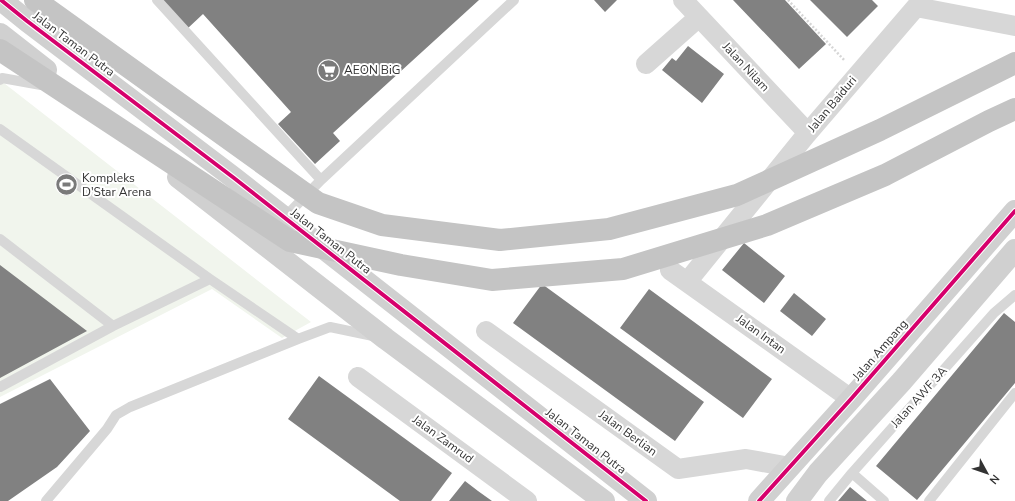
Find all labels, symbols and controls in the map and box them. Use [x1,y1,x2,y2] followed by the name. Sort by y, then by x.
[29,7,118,80] street label: Jalan Taman Putra
[718,38,773,95] street label: Jalan Nilam
[315,57,341,83] supermarket icon: AEON BiG
[344,62,400,78] place label: AEON BiG
[803,73,860,136] street label: Jalan Baiduri
[82,170,151,200] place label: Kompleks D'Star Arena
[54,172,80,198] sports icon: Kompleks D'Star Arena
[287,204,375,278] street label: Jalan Taman Putra
[732,310,789,357] street label: Jalan Intan
[848,316,911,385] street label: Jalan Ampang
[887,363,951,432] street label: Jalan AWF 3A
[542,404,630,478] street label: Jalan Taman Putra
[595,406,660,460] street label: Jalan Berlian
[408,411,477,467] street label: Jalan Zamrud
[967,453,1007,493] north arrow
[986,471,1003,487] text: N

